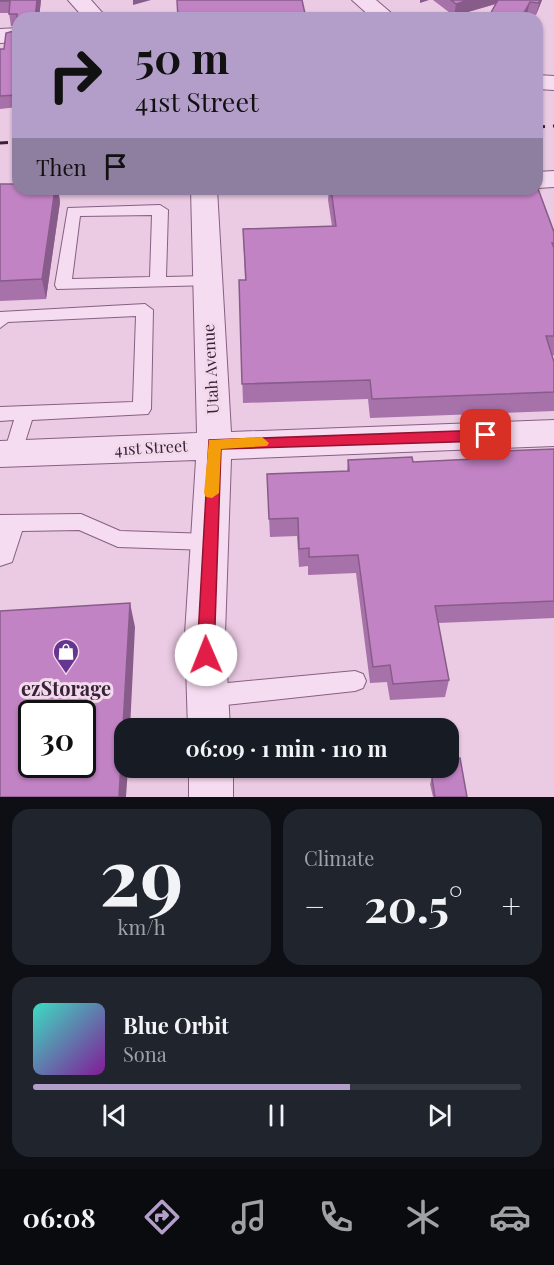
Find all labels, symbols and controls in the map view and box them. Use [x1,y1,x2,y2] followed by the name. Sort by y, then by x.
[135,29,229,85] text: 50 m
[36,36,114,114] icon: right
[135,83,259,119] text: 41st Street
[99,150,132,183] icon: arrive
[36,152,87,182] text: Then
[197,323,223,415] street label: Utah Avenue
[460,409,511,460] pin
[469,418,502,451] icon: arrive
[114,435,188,459] street label: 41st Street
[174,623,238,687] position arrow
[51,637,81,675] shop icon: ezStorage
[21,674,111,701] place label: ezStorage
[18,700,96,778] speed limit sign: 30
[186,733,387,763] text: 06:09 · 1 min · 110 m
[100,822,183,926] text: 29
[304,844,374,871] text: Climate
[364,874,463,934] text: 20.5°
[304,883,325,927] text: −
[502,883,521,927] text: +
[118,913,165,940] text: km/h
[123,1010,229,1040] text: Blue Orbit
[123,1040,167,1067] text: Sona
[98,1099,131,1132] icon: previous
[260,1099,293,1132] icon: pause
[423,1099,456,1132] icon: next
[141,1196,183,1238] icon: directions
[228,1196,270,1238] icon: music
[315,1196,357,1238] icon: phone
[402,1196,444,1238] icon: climate
[489,1196,531,1238] icon: car
[23,1199,96,1235] text: 06:08

